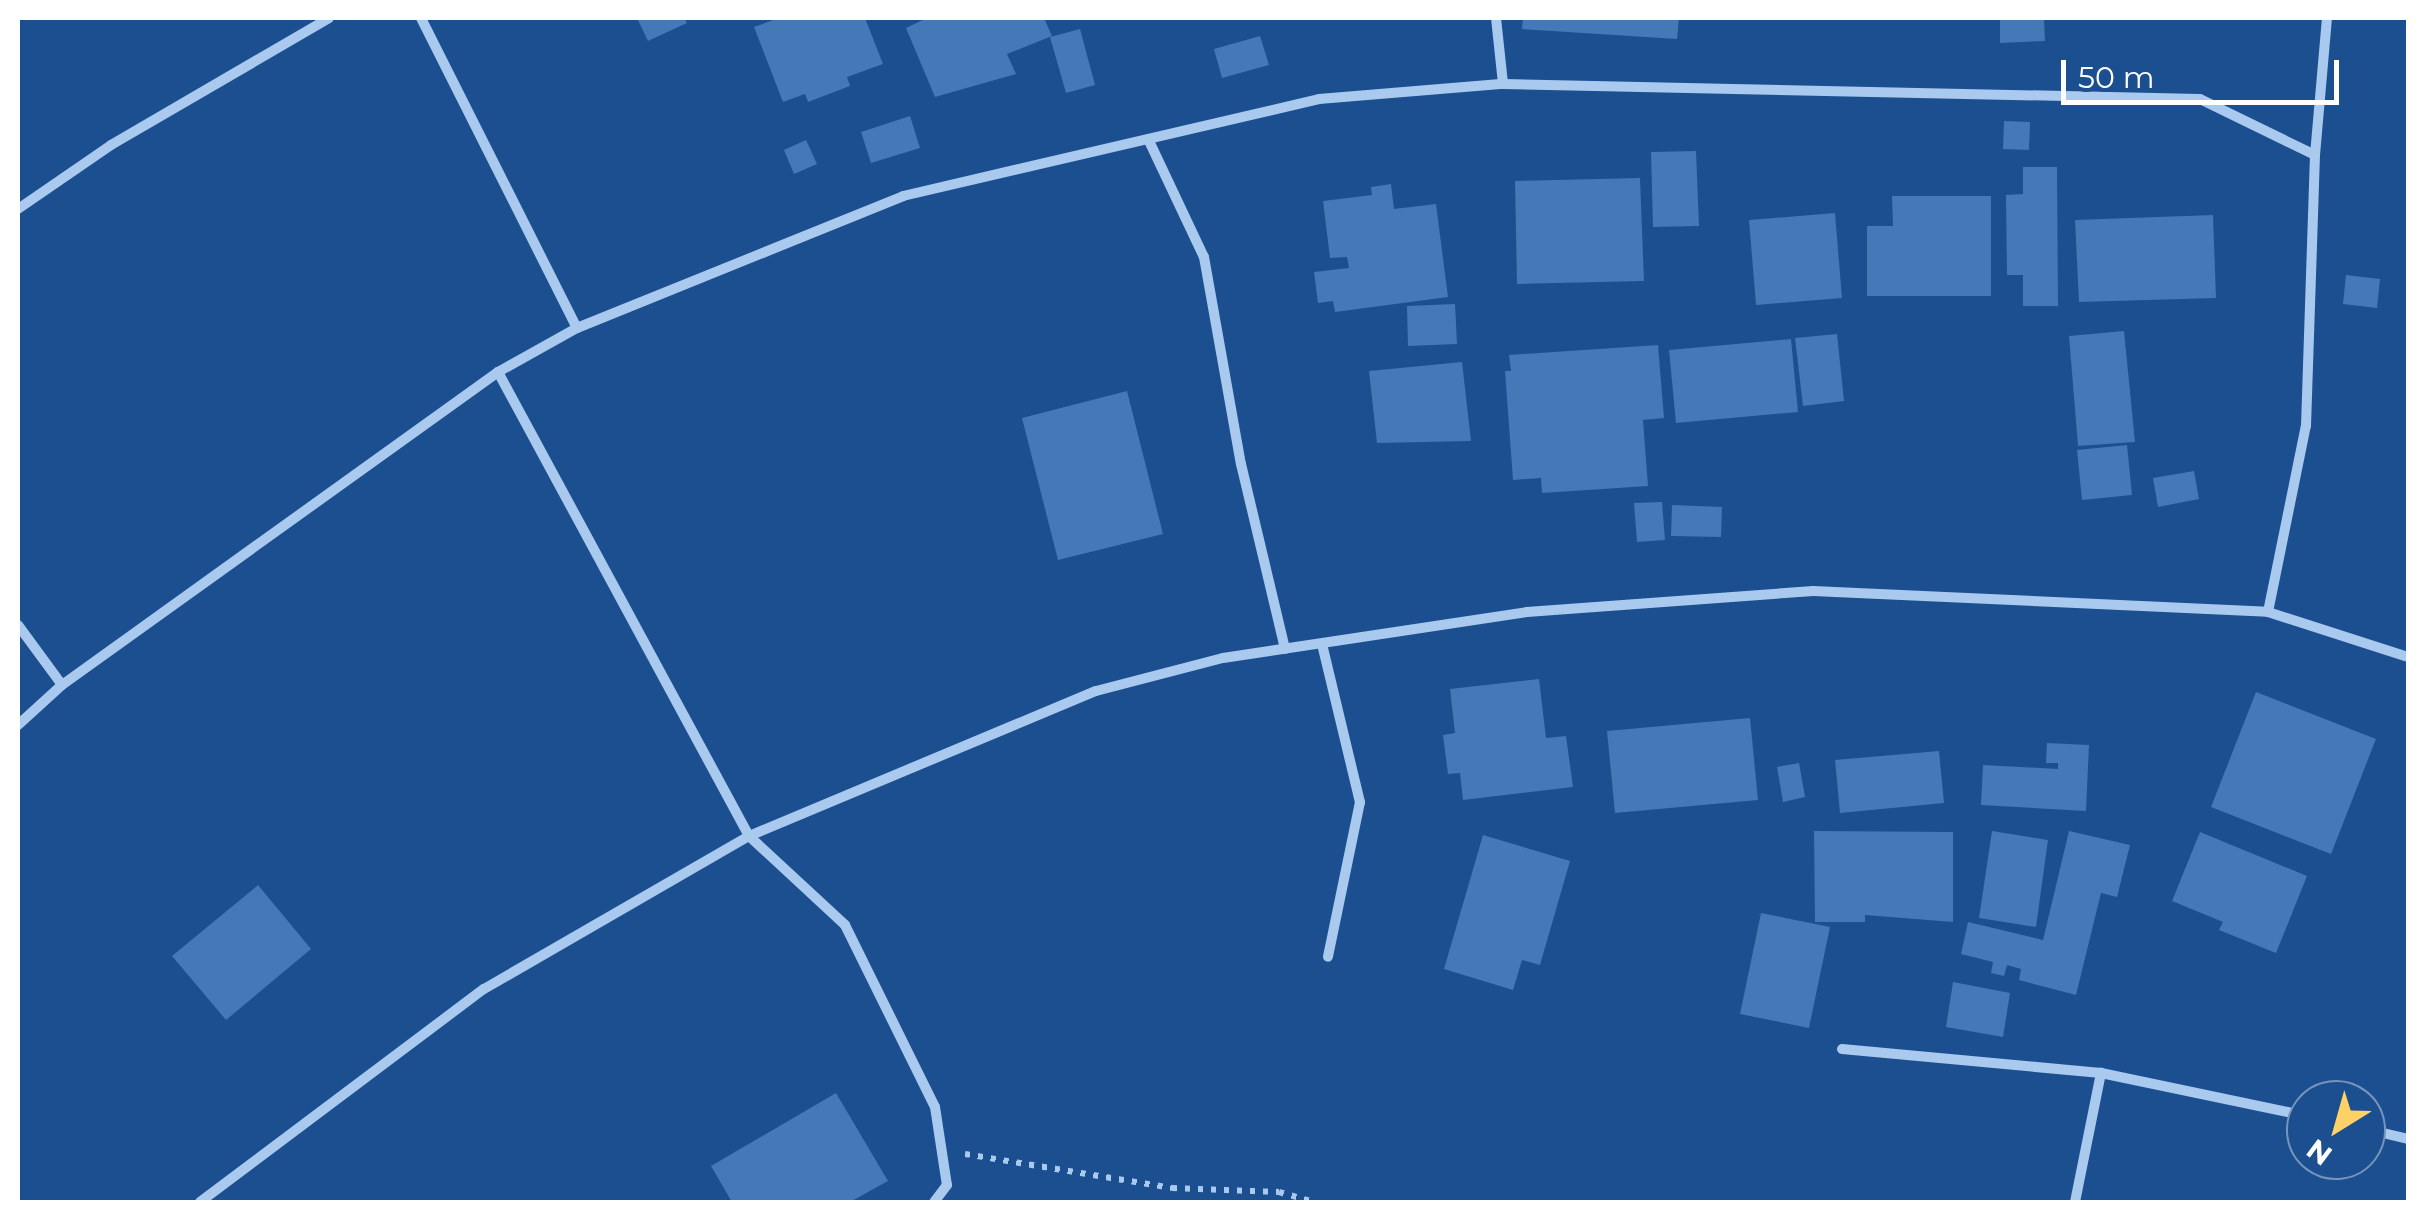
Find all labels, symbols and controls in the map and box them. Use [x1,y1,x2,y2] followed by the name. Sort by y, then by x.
[2066,40,2344,102] scale bar
[2078,59,2155,96] text: 50 m
[2286,1080,2386,1180] north arrow
[2300,1132,2338,1173] text: N

